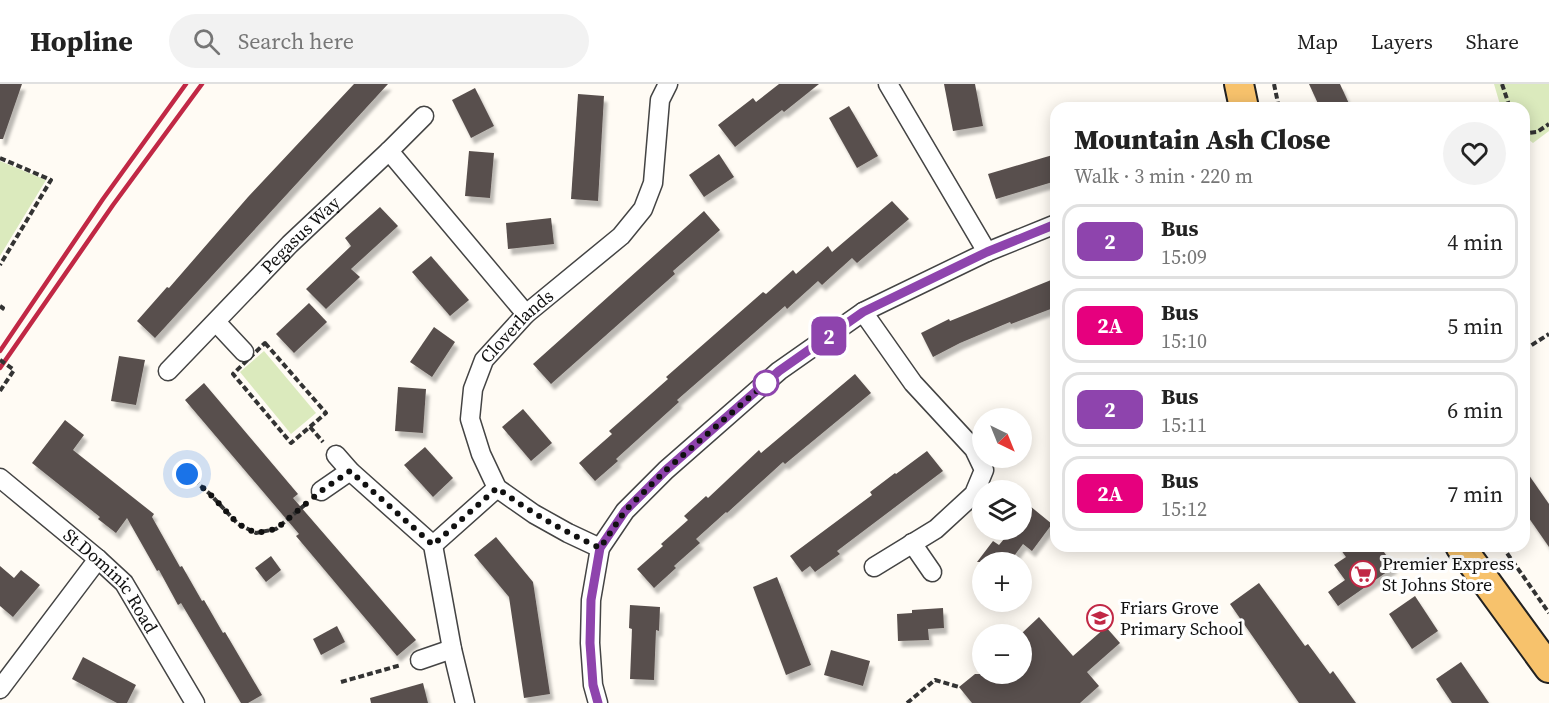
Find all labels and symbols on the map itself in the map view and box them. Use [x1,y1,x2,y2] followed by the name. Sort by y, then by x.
[255,190,346,279] street label: Pegasus Way
[474,283,559,368] street label: Cloverlands
[810,316,848,356] line badge: 2
[753,370,779,396] unlabelled marker
[972,408,1032,468] north arrow
[172,459,202,489] your location
[58,522,164,637] street label: St Dominic Road
[1382,551,1514,597] place label: Premier Express St Johns Store
[1348,559,1378,589] supermarket icon: Premier Express St Johns Store
[1120,595,1243,641] place label: Friars Grove Primary School
[1085,603,1115,633] school or university icon: Friars Grove Primary School

